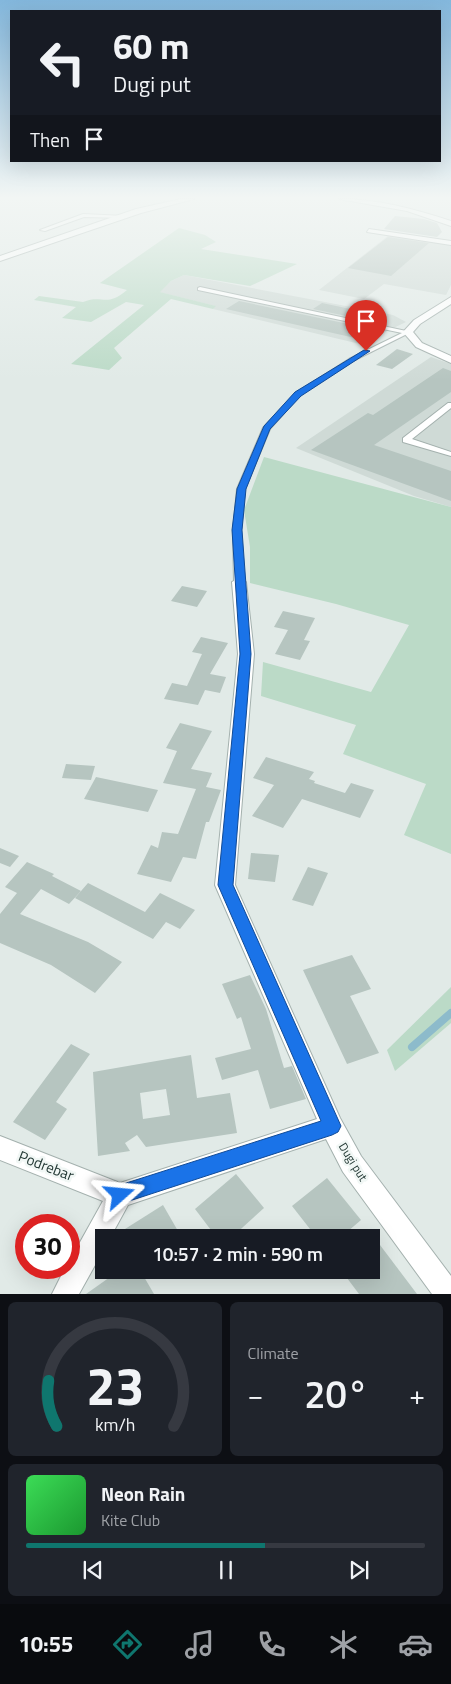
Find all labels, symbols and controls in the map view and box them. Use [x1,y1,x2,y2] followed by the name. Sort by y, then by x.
[113,19,189,73] text: 60 m
[30,30,95,95] icon: left
[113,67,191,101] text: Dugi put
[30,125,70,154] text: Then
[80,125,108,153] icon: arrive
[345,300,387,351] pin
[352,307,380,335] icon: arrive
[334,1139,373,1185] street label: Dugi put
[15,1144,77,1187] street label: Podrebar
[93,1168,145,1220] position arrow
[15,1214,80,1279] speed limit sign: 30
[152,1239,323,1268] text: 10:57 · 2 min · 590 m
[248,1341,299,1365] text: Climate
[86,1346,144,1425] text: 23
[304,1365,368,1423] text: 20°
[248,1373,263,1416] text: −
[409,1373,425,1416] text: +
[95,1411,135,1438] text: km/h
[101,1479,185,1508] text: Neon Rain
[101,1508,160,1532] text: Kite Club
[79,1556,107,1584] icon: previous
[212,1556,240,1584] icon: pause
[345,1556,373,1584] icon: next
[18,1627,73,1661] text: 10:55
[110,1627,145,1662] icon: directions
[182,1627,217,1662] icon: music
[254,1627,289,1662] icon: phone
[326,1627,361,1662] icon: climate
[398,1627,433,1662] icon: car

